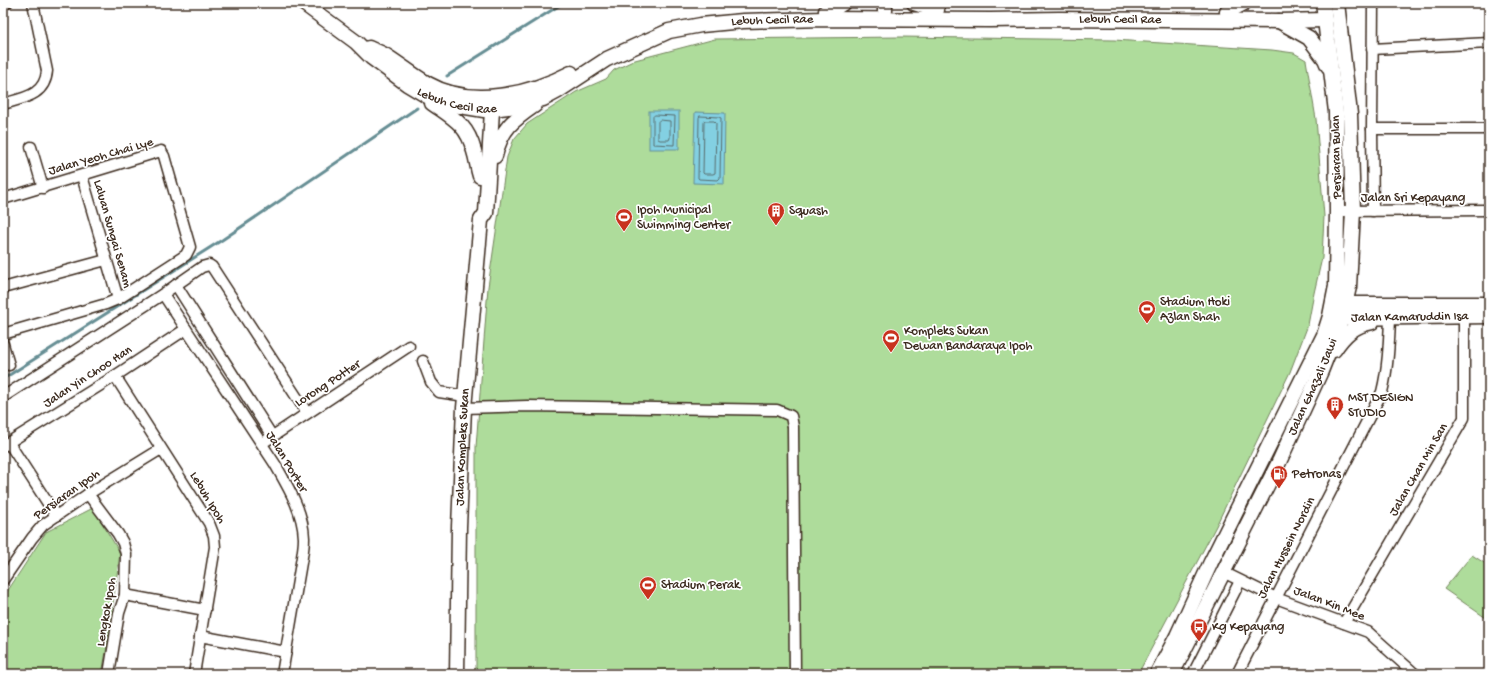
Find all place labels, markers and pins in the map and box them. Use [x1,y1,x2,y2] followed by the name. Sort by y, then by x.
[766,201,786,226] building icon: Squash
[637,203,732,233] place label: Ipoh Municipal Swimming Center
[789,204,828,219] place label: Squash
[614,207,634,232] sports icon: Ipoh Municipal Swimming Center
[1160,295,1230,325] place label: Stadium Hoki Azlan Shah
[1137,299,1157,324] sports icon: Stadium Hoki Azlan Shah
[903,324,1032,354] place label: Kompleks Sukan Dewan Bandaraya Ipoh
[881,328,901,353] sports icon: Kompleks Sukan Dewan Bandaraya Ipoh
[1348,391,1414,421] place label: MST DESIGN STUDIO
[1325,395,1345,420] building icon: MST DESIGN STUDIO
[1269,464,1289,489] fuel station icon: Petronas
[1291,467,1342,482] place label: Petronas
[638,575,658,600] sports icon: Stadium Perak
[661,578,741,593] place label: Stadium Perak
[1189,617,1209,642] bus stop icon: Kg Kepayang
[1212,620,1284,635] place label: Kg Kepayang

